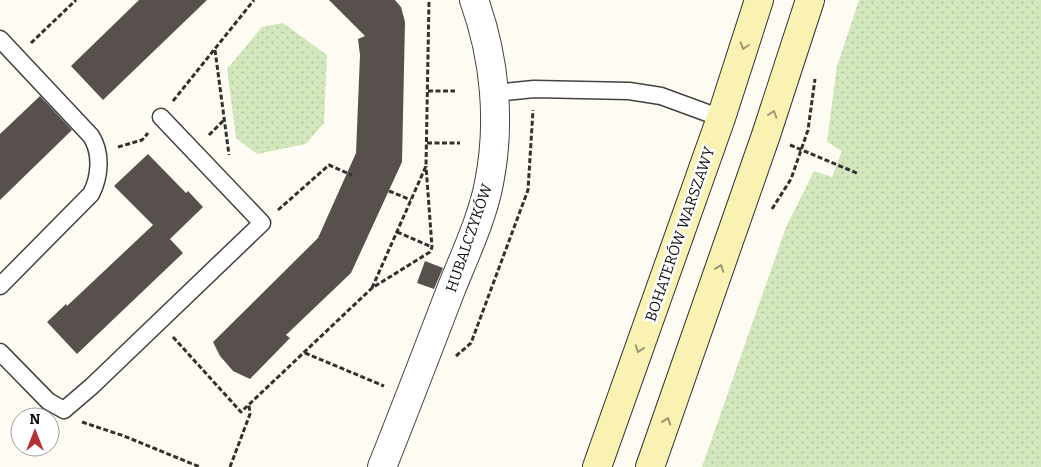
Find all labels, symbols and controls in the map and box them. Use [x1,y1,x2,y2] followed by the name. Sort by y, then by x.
[740,42,750,50] one-way arrow
[767,110,777,119] one-way arrow
[642,144,719,324] street label: BOHATERÓW WARSZAWY
[442,181,496,294] street label: HUBALCZYKÓW
[714,264,724,272] one-way arrow
[635,344,645,352] one-way arrow
[10,407,60,457] north arrow
[30,411,41,428] text: N
[661,417,671,426] one-way arrow

